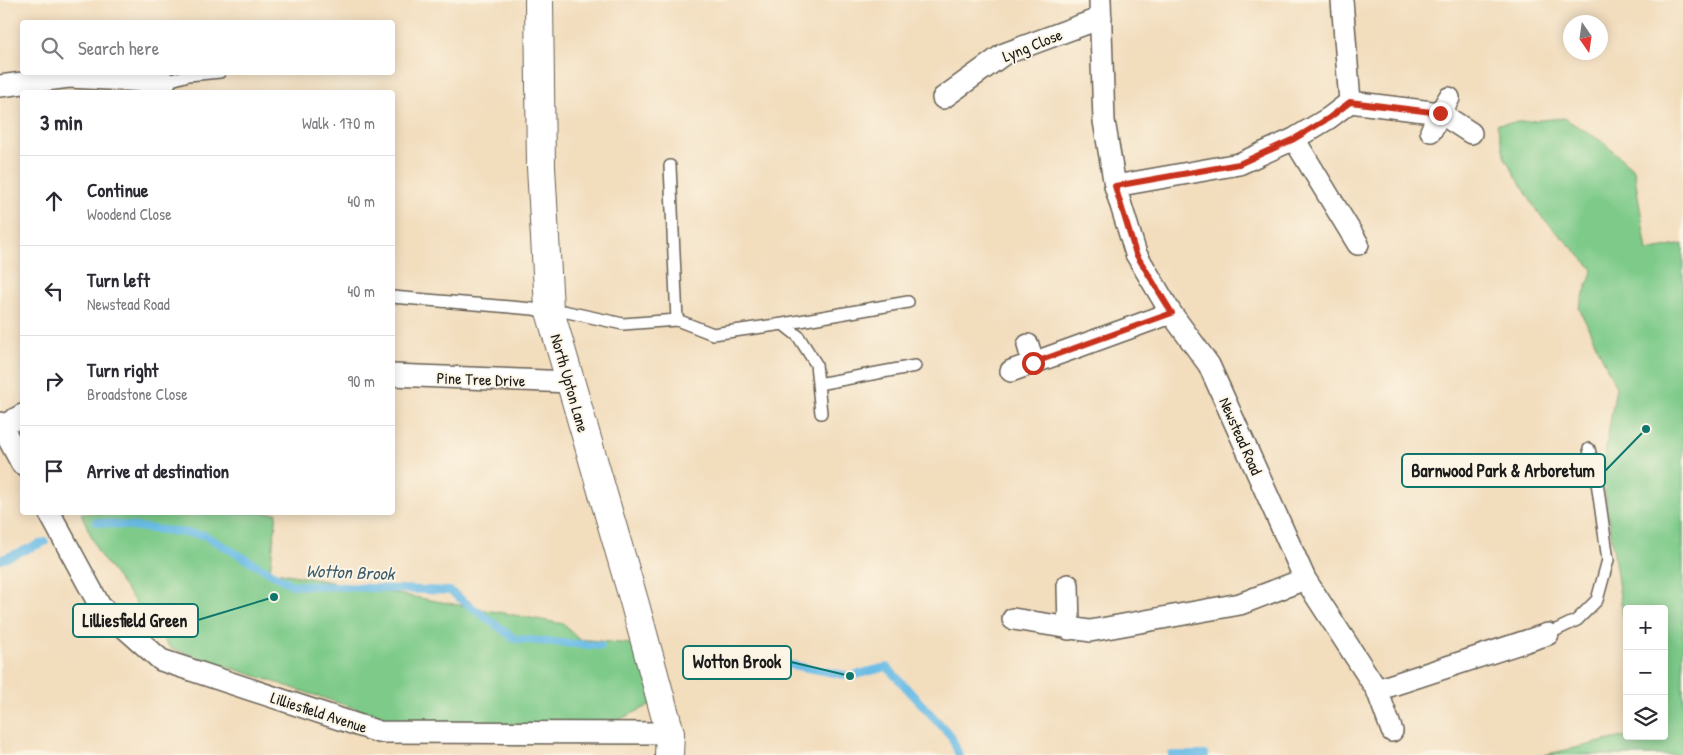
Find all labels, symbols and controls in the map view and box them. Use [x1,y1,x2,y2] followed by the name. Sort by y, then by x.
[1563,15,1608,60] north arrow
[20,20,395,75] search box
[999,23,1066,67] street label: Lyng Close
[38,34,66,62] icon: search
[78,35,159,61] text: Search here
[1429,102,1452,125] route end
[40,108,83,137] text: 3 min
[302,112,375,134] text: Walk · 170 m
[87,177,148,203] text: Continue
[40,187,68,215] icon: ahead
[347,190,375,212] text: 40 m
[87,203,172,225] text: Woodend Close
[87,267,150,293] text: Turn left
[40,277,68,305] icon: left
[347,280,375,302] text: 40 m
[87,293,170,315] text: Newstead Road
[545,331,595,435] street label: North Upton Lane
[1022,352,1045,375] route start
[87,357,158,383] text: Turn right
[436,366,526,392] street label: Pine Tree Drive
[40,367,68,395] icon: right
[347,370,375,392] text: 90 m
[87,383,188,405] text: Broadstone Close
[1214,394,1268,478] street label: Newstead Road
[1402,454,1605,487] callout: Barnwood Park & Arboretum
[40,457,68,485] icon: arrive
[87,458,229,484] text: Arrive at destination
[1411,458,1595,483] text: Barnwood Park & Arboretum
[305,558,396,586] water label: Wotton Brook
[73,604,198,637] callout: Lilliesfield Green
[1623,605,1668,740] map controls
[1623,605,1668,650] button: +
[83,608,187,633] text: Lilliesfield Green
[683,646,791,679] callout: Wotton Brook
[693,649,782,674] text: Wotton Brook
[1623,650,1668,695] button: −
[268,686,371,738] street label: Lilliesfield Avenue
[1623,695,1668,740] button: layers

